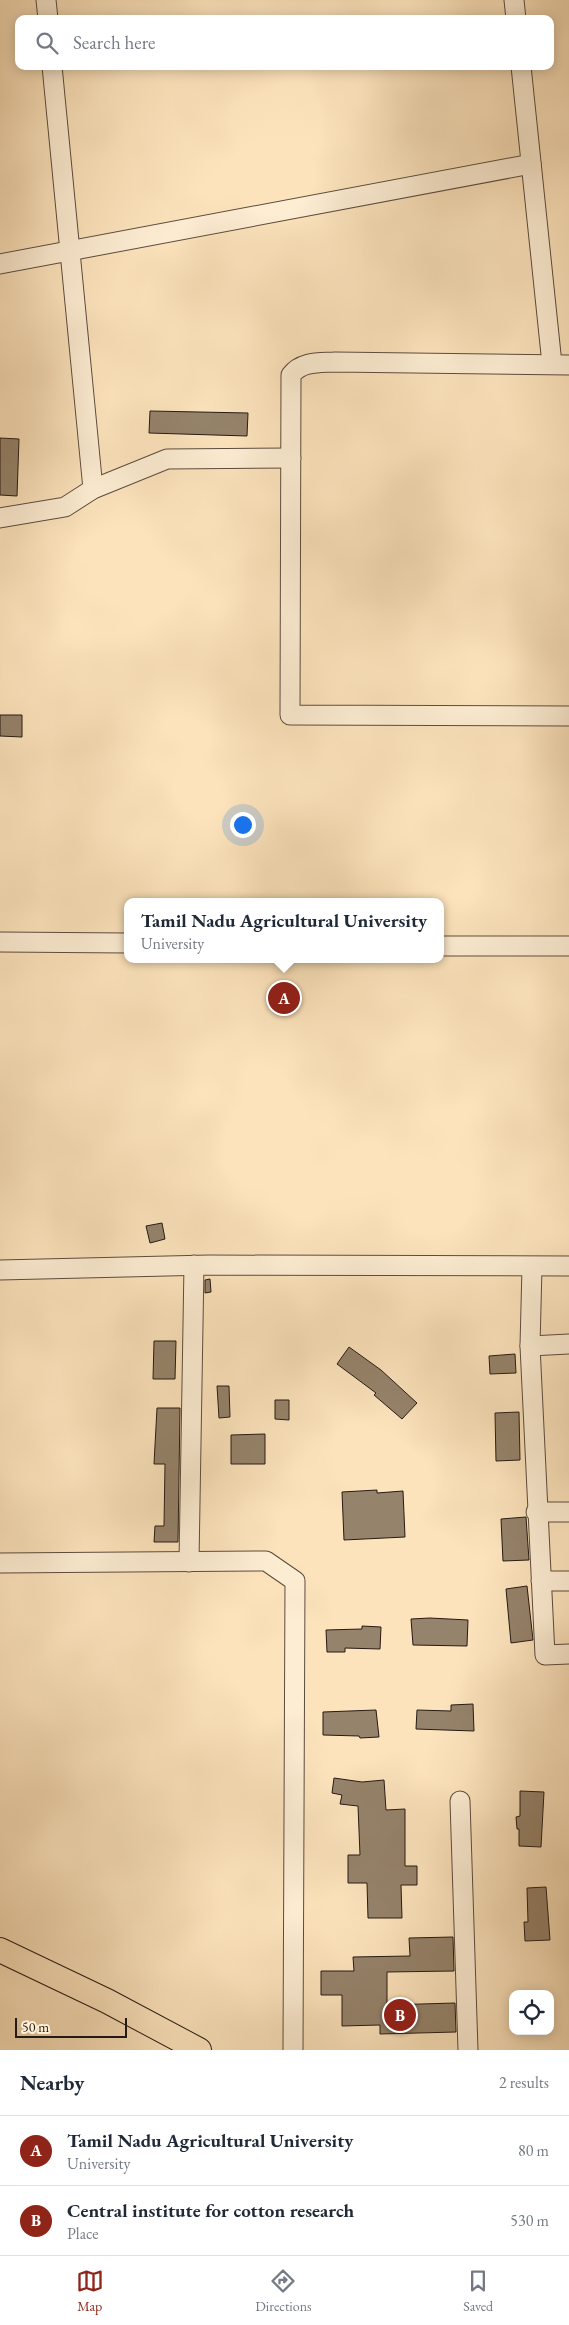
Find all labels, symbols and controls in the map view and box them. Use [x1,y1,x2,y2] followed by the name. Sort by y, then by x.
[15,15,554,70] search box
[33,29,61,57] icon: search
[73,30,155,55] text: Search here
[230,812,256,838] your location
[124,898,444,963] popup
[141,908,427,933] text: Tamil Nadu Agricultural University
[141,933,204,954] text: University
[268,979,300,1017] pin: A
[509,1990,554,2035] map controls
[509,1990,554,2035] button: locate
[384,1996,416,2034] pin: B
[15,2015,128,2038] scale bar
[22,2018,49,2036] text: 50 m
[20,2069,84,2096] text: Nearby
[499,2072,549,2093] text: 2 results
[67,2128,353,2153] text: Tamil Nadu Agricultural University
[30,2140,42,2161] text: A
[518,2140,549,2161] text: 80 m
[67,2153,131,2174] text: University
[67,2198,354,2223] text: Central institute for cotton research
[31,2210,41,2231] text: B
[510,2210,549,2231] text: 530 m
[67,2223,99,2244] text: Place
[76,2267,104,2315] tab: Map
[255,2267,312,2315] tab: Directions
[463,2267,493,2315] tab: Saved

